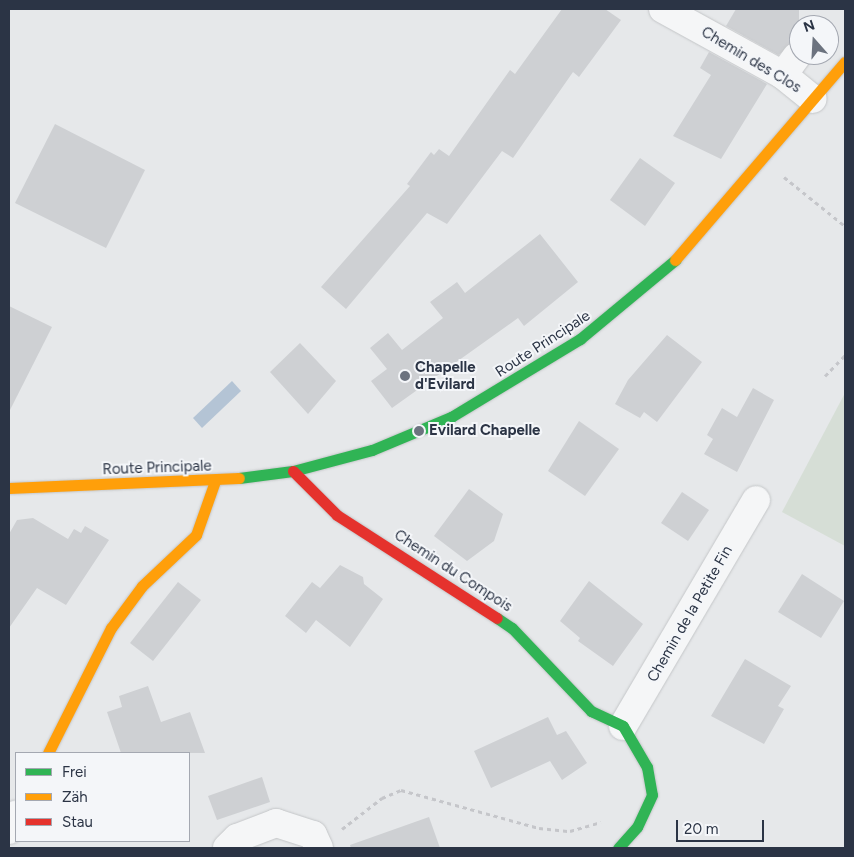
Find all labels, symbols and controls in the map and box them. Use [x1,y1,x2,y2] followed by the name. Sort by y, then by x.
[789,15,839,65] north arrow
[801,16,817,36] text: N
[698,23,804,97] street label: Chemin des Clos
[492,307,594,381] street label: Route Principale
[415,358,475,393] place label: Chapelle d'Evilard
[399,370,411,382] marker: Chapelle d'Evilard
[429,422,540,440] place label: Evilard Chapelle
[413,425,425,437] marker: Evilard Chapelle
[102,457,212,479] street label: Route Principale
[391,526,515,616] street label: Chemin du Compois
[644,543,736,685] street label: Chemin de la Petite Fin
[15,752,190,842] legend
[62,763,87,781] text: Frei
[62,788,88,806] text: Zäh
[679,810,766,842] scale bar
[62,813,93,831] text: Stau
[684,820,718,838] text: 20 m

